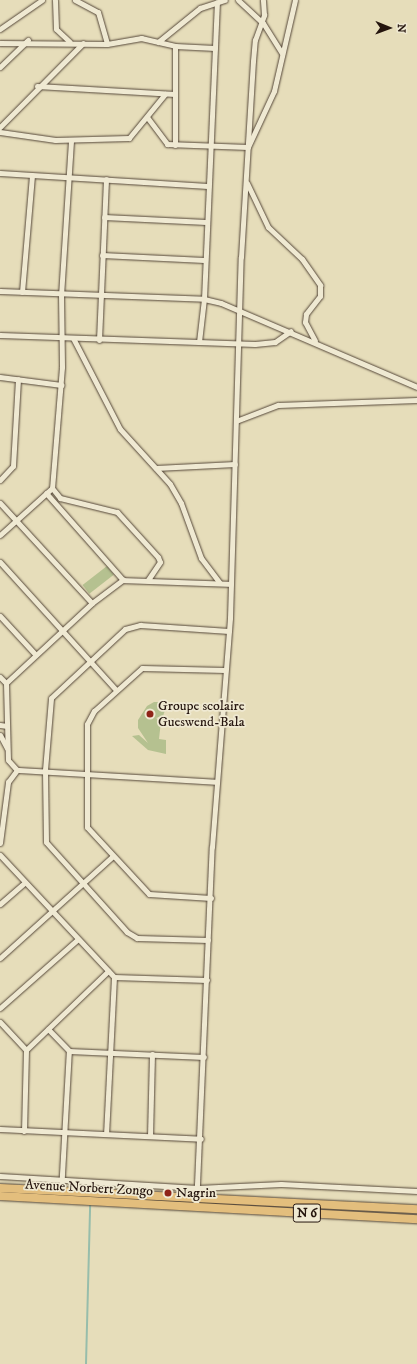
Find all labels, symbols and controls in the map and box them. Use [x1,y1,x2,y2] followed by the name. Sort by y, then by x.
[369,8,409,48] north arrow
[394,24,408,33] text: N
[158,698,245,730] place label: Groupe scolaire Gueswend-Bala
[145,709,155,719] marker: Groupe scolaire Gueswend-Bala
[24,1176,154,1200] street label: Avenue Norbert Zongo
[176,1185,216,1201] place label: Nagrin
[163,1188,173,1198] marker: Nagrin
[292,1202,322,1224] road number: N 6

